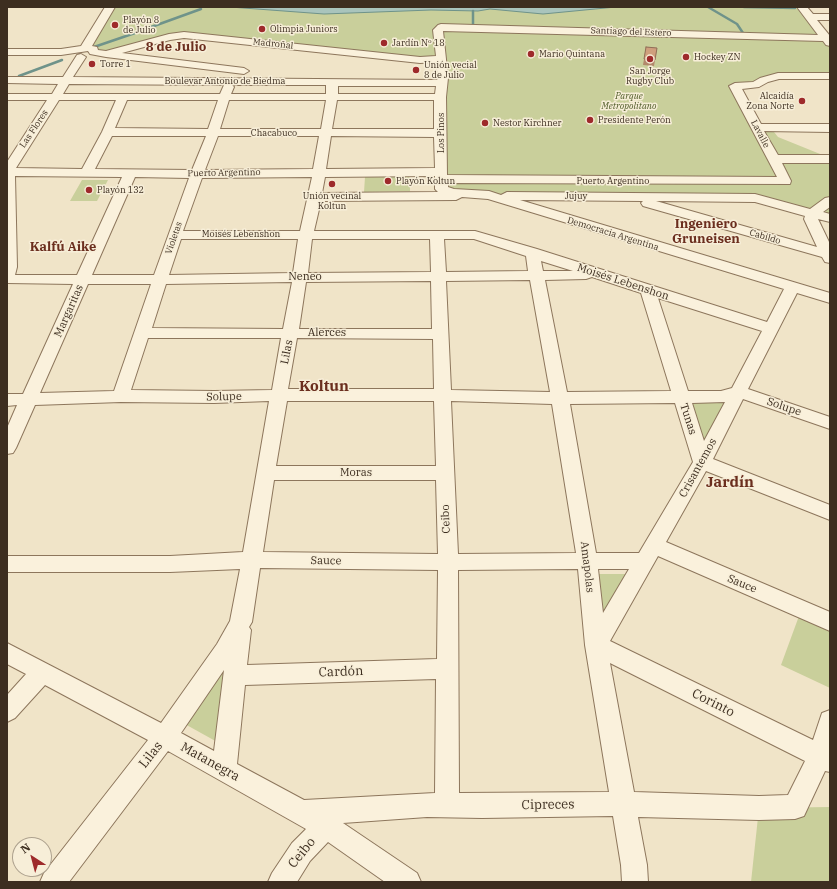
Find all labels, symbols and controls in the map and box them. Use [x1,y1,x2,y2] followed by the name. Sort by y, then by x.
[123,15,159,36] place label: Playón 8 de Julio
[110,20,120,30] marker: Playón 8 de Julio
[257,24,267,34] marker: Olimpia Juniors
[270,24,338,34] place label: Olimpia Juniors
[590,25,672,39] street label: Santiago del Estero
[252,37,294,51] street label: Madroñal
[379,38,389,48] marker: Jardín Nº 18
[392,38,445,48] place label: Jardín Nº 18
[146,39,206,55] district label: 8 de Julio
[526,49,536,59] marker: Mario Quintana
[539,49,605,59] place label: Mario Quintana
[681,52,691,62] marker: Hockey ZN
[694,52,740,62] place label: Hockey ZN
[645,54,655,64] marker: San Jorge Rugby Club
[87,59,97,69] marker: Torre 1
[100,59,131,69] place label: Torre 1
[424,60,477,81] place label: Unión vecial 8 de Julio
[411,65,421,75] marker: Unión vecial 8 de Julio
[626,66,674,87] place label: San Jorge Rugby Club
[165,76,285,86] street label: Boulevar Antonio de Biedma
[602,91,656,112] park label: Parque Metropolitano
[746,91,794,112] place label: Alcaidía Zona Norte
[797,96,807,106] marker: Alcaidía Zona Norte
[17,108,51,150] street label: Las Flores
[436,113,446,153] street label: Los Pinos
[585,115,595,125] marker: Presidente Perón
[598,115,671,125] place label: Presidente Perón
[480,118,490,128] marker: Nestor Kirchner
[493,118,561,128] place label: Nestor Kirchner
[748,118,772,150] street label: Lavalle
[251,128,297,138] street label: Chacabuco
[187,167,261,179] street label: Puerto Argentino
[383,176,393,186] marker: Playón Koltun
[396,176,455,186] place label: Playón Koltun
[577,176,649,186] street label: Puerto Argentino
[327,179,337,189] marker: Unión vecinal Koltun
[84,185,94,195] marker: Playón 132
[97,185,144,195] place label: Playón 132
[303,191,361,212] place label: Unión vecinal Koltun
[565,191,587,201] street label: Jujuy
[566,215,660,253] street label: Democracia Argentina
[672,216,740,247] district label: Ingeniero Gruneisen
[163,220,185,256] street label: Violetas
[748,227,782,247] street label: Cabildo
[202,229,280,239] street label: Moisés Lebenshon
[30,239,96,255] district label: Kalfú Aike
[575,261,671,303] street label: Moisés Lebenshon
[288,270,322,284] street label: Neneo
[52,283,86,339] street label: Margaritas
[308,326,346,340] street label: Alerces
[278,339,296,365] street label: Lilas
[299,378,349,396] district label: Koltun
[206,390,242,404] street label: Solupe
[765,395,803,419] street label: Solupe
[677,402,699,436] street label: Tunas
[676,436,720,500] street label: Crisantemos
[340,466,372,480] street label: Moras
[706,474,754,492] district label: Jardín
[439,504,453,534] street label: Ceibo
[577,541,597,593] street label: Amapolas
[311,554,341,568] street label: Sauce
[725,572,759,596] street label: Sauce
[318,663,364,681] street label: Cardón
[689,686,737,720] street label: Corinto
[136,739,166,771] street label: Lilas
[178,739,242,785] street label: Matanegra
[521,797,575,813] street label: Cipreces
[285,835,319,871] street label: Ceibo
[12,837,52,877] north arrow
[18,840,33,856] text: N

